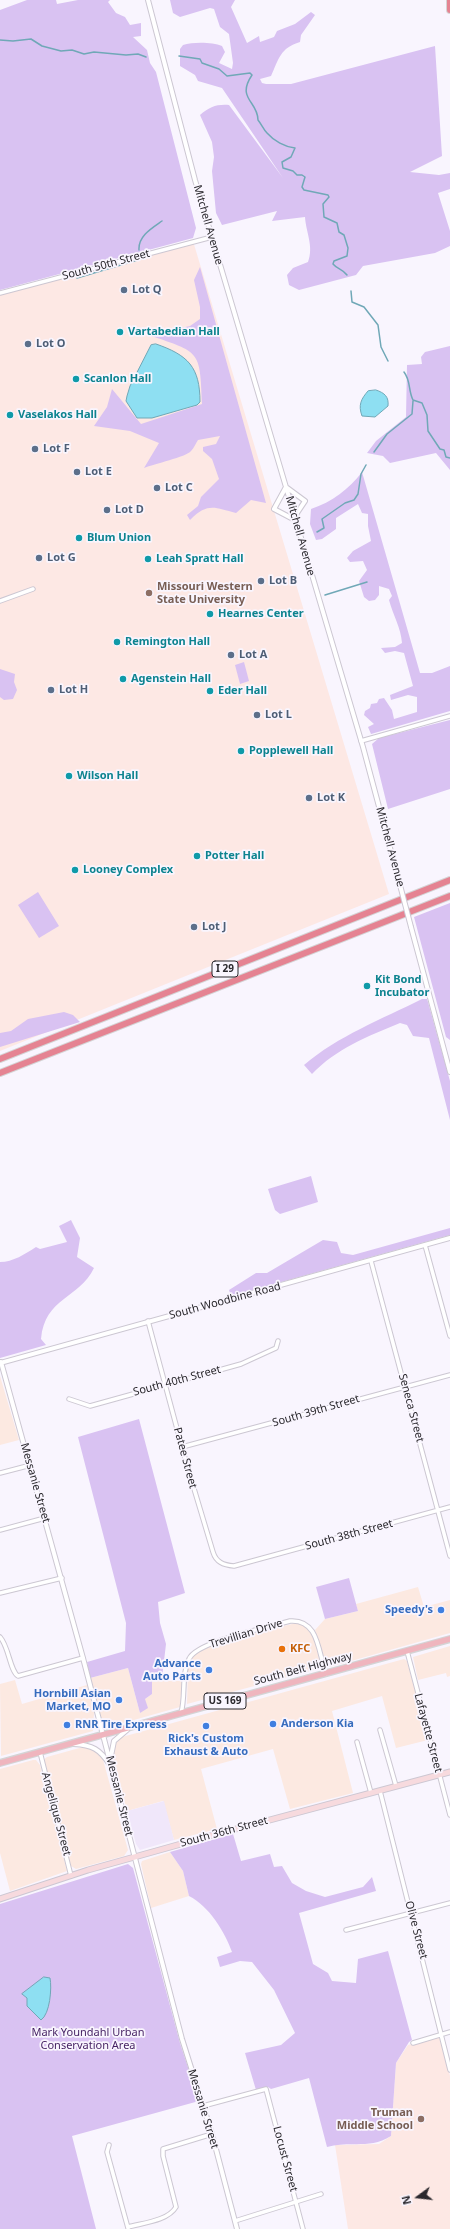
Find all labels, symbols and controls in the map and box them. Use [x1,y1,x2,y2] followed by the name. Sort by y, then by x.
[190,184,226,266] street label: Mitchell Avenue
[61,247,151,283] street label: South 50th Street
[132,283,161,297] place label: Lot Q
[119,285,129,295] marker: Lot Q
[128,325,220,339] place label: Vartabedian Hall
[115,327,125,337] marker: Vartabedian Hall
[36,337,65,351] place label: Lot O
[23,339,33,349] marker: Lot O
[84,372,151,386] place label: Scanlon Hall
[71,374,81,384] marker: Scanlon Hall
[18,408,97,422] place label: Vaselakos Hall
[5,410,15,420] marker: Vaselakos Hall
[43,442,70,456] place label: Lot F
[30,444,40,454] marker: Lot F
[85,465,112,479] place label: Lot E
[72,467,82,477] marker: Lot E
[165,481,193,495] place label: Lot C
[152,483,162,493] marker: Lot C
[282,495,318,577] street label: Mitchell Avenue
[115,503,144,517] place label: Lot D
[102,505,112,515] marker: Lot D
[87,531,151,545] place label: Blum Union
[74,533,84,543] marker: Blum Union
[47,551,76,565] place label: Lot G
[156,552,244,566] place label: Leah Spratt Hall
[34,553,44,563] marker: Lot G
[143,554,153,564] marker: Leah Spratt Hall
[269,574,297,588] place label: Lot B
[256,576,266,586] marker: Lot B
[157,580,253,606] place label: Missouri Western State University
[144,588,154,598] marker: Missouri Western State University
[218,607,304,621] place label: Hearnes Center
[205,609,215,619] marker: Hearnes Center
[125,635,210,649] place label: Remington Hall
[112,637,122,647] marker: Remington Hall
[239,648,267,662] place label: Lot A
[226,650,236,660] marker: Lot A
[131,672,211,686] place label: Agenstein Hall
[118,674,128,684] marker: Agenstein Hall
[59,683,88,697] place label: Lot H
[218,684,267,698] place label: Eder Hall
[46,685,56,695] marker: Lot H
[205,686,215,696] marker: Eder Hall
[265,708,292,722] place label: Lot L
[252,710,262,720] marker: Lot L
[249,744,333,758] place label: Popplewell Hall
[236,746,246,756] marker: Popplewell Hall
[77,769,138,783] place label: Wilson Hall
[64,771,74,781] marker: Wilson Hall
[317,791,345,805] place label: Lot K
[304,793,314,803] marker: Lot K
[373,806,407,888] street label: Mitchell Avenue
[205,849,264,863] place label: Potter Hall
[192,851,202,861] marker: Potter Hall
[83,863,173,877] place label: Looney Complex
[70,865,80,875] marker: Looney Complex
[202,920,226,934] place label: Lot J
[189,922,199,932] marker: Lot J
[212,961,238,977] road number: I 29
[375,973,429,999] place label: Kit Bond Incubator
[362,981,372,991] marker: Kit Bond Incubator
[168,1280,282,1322] street label: South Woodbine Road
[132,1363,222,1399] street label: South 40th Street
[396,1372,426,1444] street label: Seneca Street
[271,1392,361,1430] street label: South 39th Street
[171,1426,199,1490] street label: Patee Street
[17,1442,53,1524] street label: Messanie Street
[304,1517,394,1553] street label: South 38th Street
[385,1603,433,1617] place label: Speedy's
[436,1605,446,1615] marker: Speedy's
[208,1617,284,1651] street label: Trevillian Drive
[290,1642,310,1656] place label: KFC
[277,1644,287,1654] marker: KFC
[252,1650,354,1688] street label: South Belt Highway
[143,1657,201,1683] place label: Advance Auto Parts
[204,1665,214,1675] marker: Advance Auto Parts
[34,1687,111,1713] place label: Hornbill Asian Market, MO
[411,1692,445,1774] street label: Lafayette Street
[204,1693,246,1709] road number: US 169
[114,1695,124,1705] marker: Hornbill Asian Market, MO
[281,1717,354,1731] place label: Anderson Kia
[75,1718,167,1732] place label: RNR Tire Express
[268,1719,278,1729] marker: Anderson Kia
[62,1720,72,1730] marker: RNR Tire Express
[201,1721,211,1731] marker: Rick's Custom Exhaust & Auto
[164,1732,248,1758] place label: Rick's Custom Exhaust & Auto
[103,1754,135,1838] street label: Messanie Street
[39,1771,73,1857] street label: Angelique Street
[179,1814,269,1850] street label: South 36th Street
[402,1899,430,1961] street label: Olive Street
[31,2026,145,2052] park label: Mark Youndahl Urban Conservation Area
[185,2068,221,2150] street label: Messanie Street
[337,2106,413,2132] place label: Truman Middle School
[416,2114,426,2124] marker: Truman Middle School
[270,2125,300,2193] street label: Locust Street
[398,2177,438,2217] north arrow
[398,2194,414,2207] text: N

